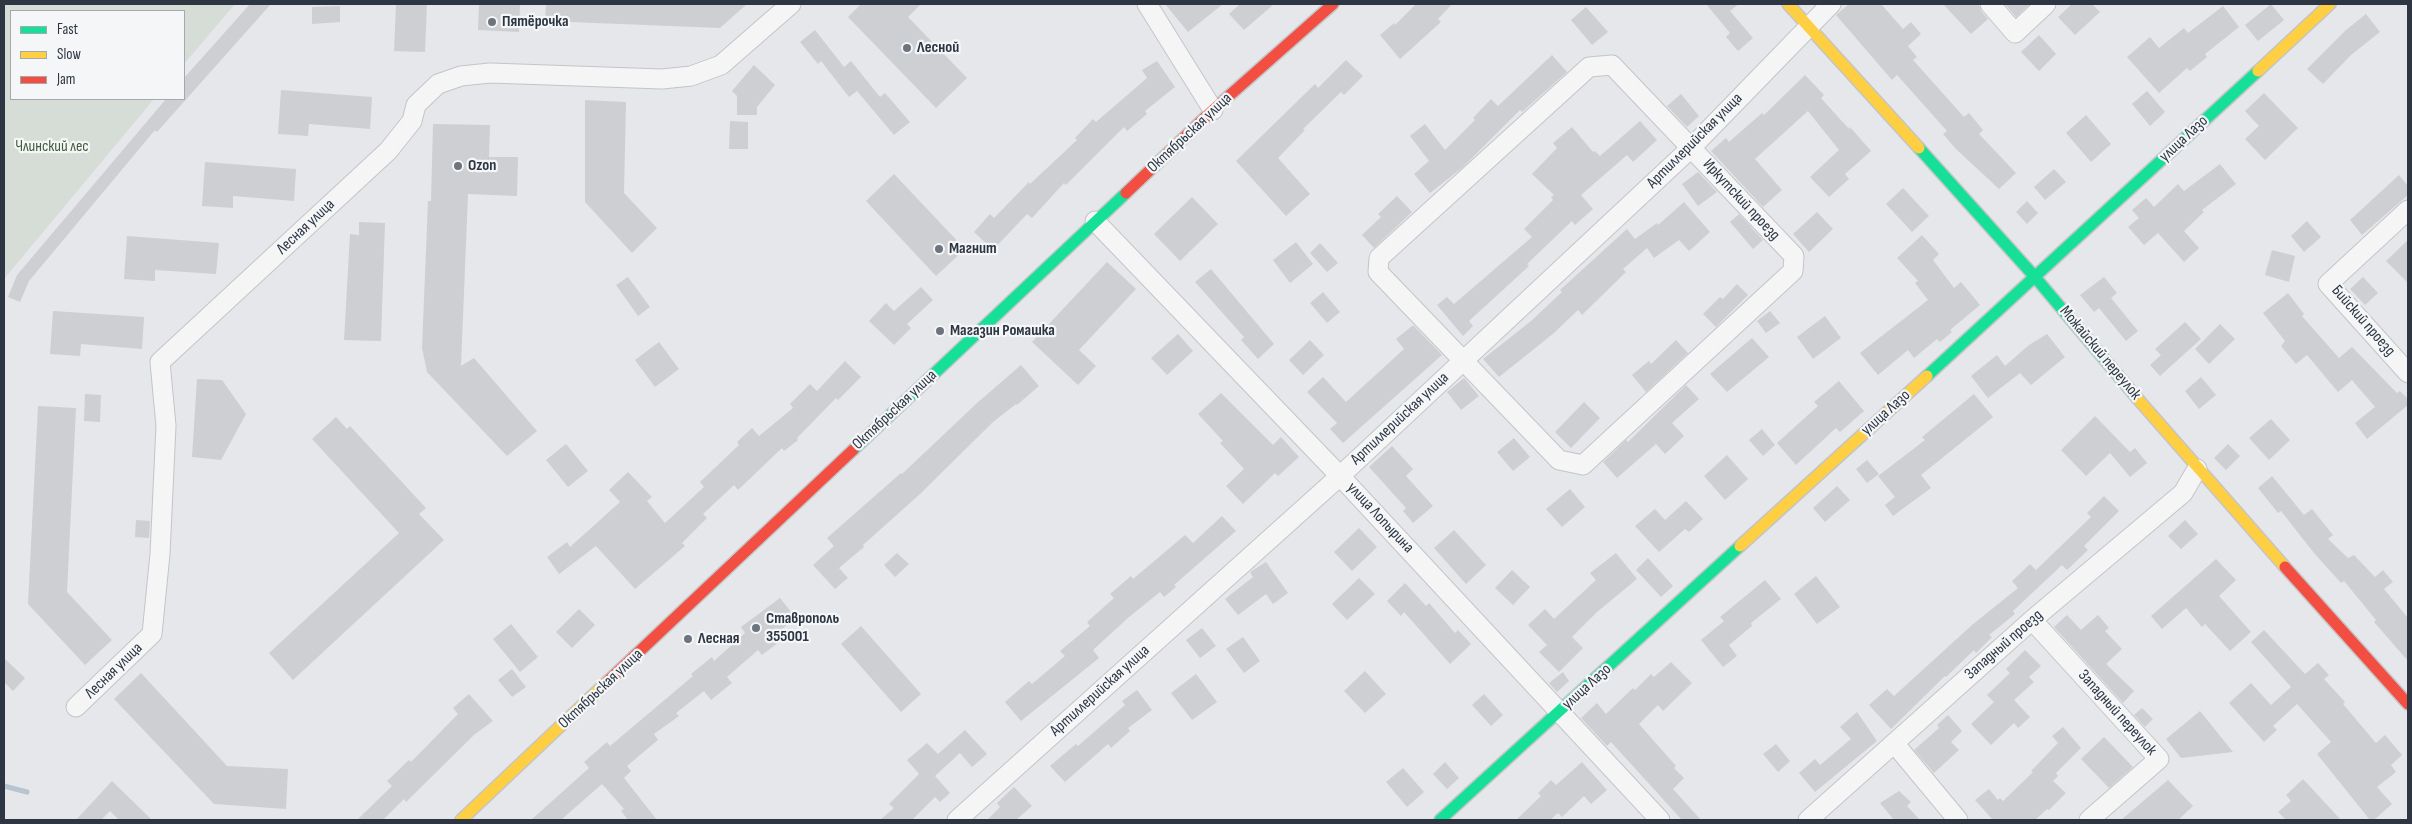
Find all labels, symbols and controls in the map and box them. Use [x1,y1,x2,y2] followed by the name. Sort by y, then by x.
[10,10,185,100] legend
[502,12,569,32] place label: Пятёрочка
[486,16,498,28] marker: Пятёрочка
[57,20,78,39] text: Fast
[917,38,959,58] place label: Лесной
[901,42,913,54] marker: Лесной
[57,45,81,64] text: Slow
[57,70,75,89] text: Jam
[1144,89,1236,177] street label: Октябрьская улица
[1643,89,1747,193] street label: Артиллерийская улица
[2156,112,2212,166] street label: улица Лазо
[15,137,89,157] park label: Члинский лес
[1698,155,1784,245] street label: Иркутский проезд
[468,156,496,176] place label: Ozon
[452,160,464,172] marker: Ozon
[273,195,339,259] street label: Лесная улица
[949,239,997,259] place label: Магнит
[933,243,945,255] marker: Магнит
[2327,282,2399,360] street label: Бийский проезд
[2055,302,2145,404] street label: Можайский переулок
[950,321,1055,341] place label: Магазин Ромашка
[934,325,946,337] marker: Магазин Ромашка
[849,366,941,454] street label: Октябрьская улица
[1347,369,1453,469] street label: Артиллерийская улица
[1858,386,1914,440] street label: улица Лазо
[1342,479,1418,557] street label: улица Лопырина
[1961,606,2047,684] street label: Западный проезд
[766,609,839,647] place label: Ставрополь 355001
[750,622,762,634] marker: Ставрополь 355001
[698,629,739,649] place label: Лесная
[682,633,694,645] marker: Лесная
[81,639,147,703] street label: Лесная улица
[1046,641,1154,741] street label: Артиллерийская улица
[555,645,647,733] street label: Октябрьская улица
[1559,660,1615,714] street label: улица Лазо
[2074,666,2160,760] street label: Западный переулок

